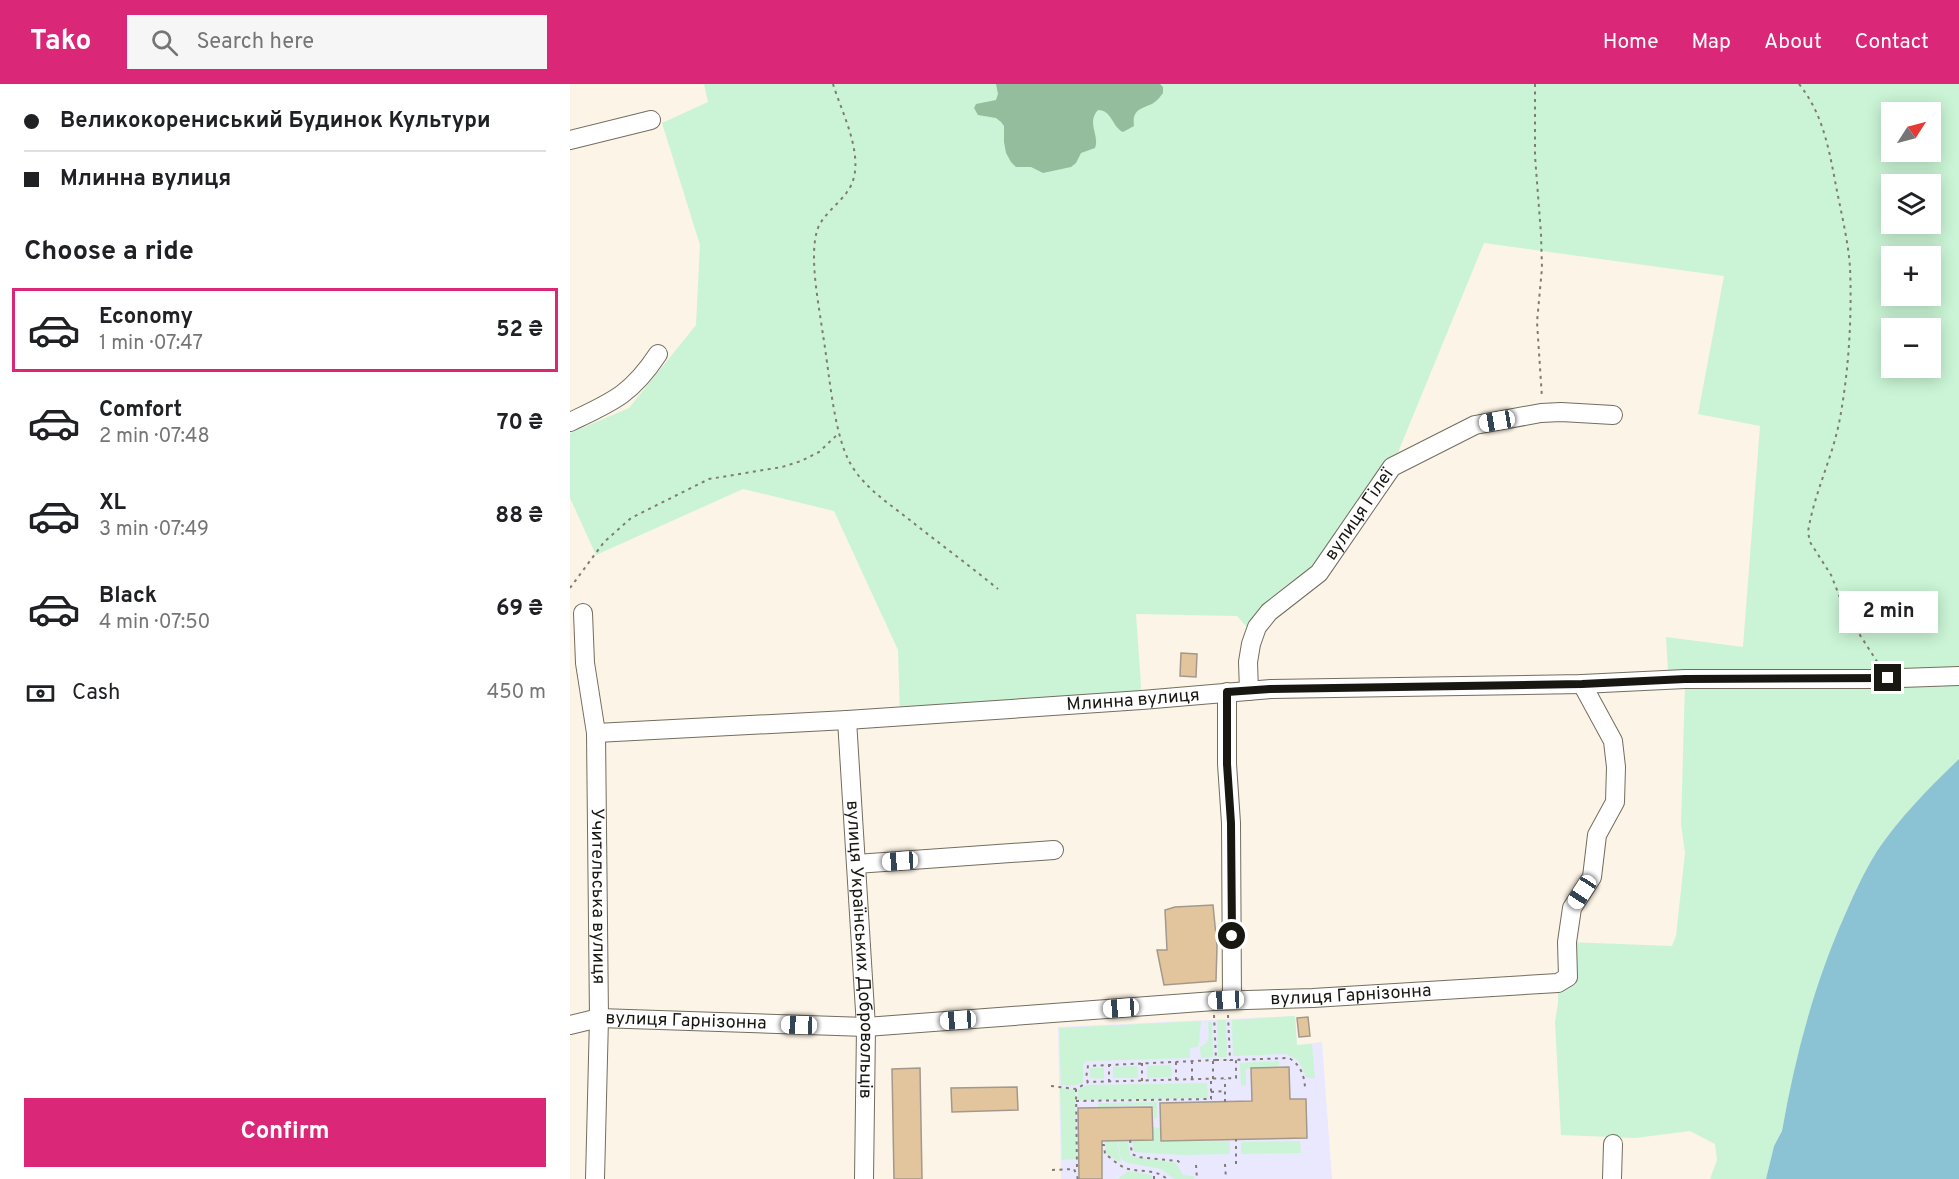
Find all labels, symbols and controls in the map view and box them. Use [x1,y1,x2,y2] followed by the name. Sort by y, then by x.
[127,15,547,69] search box
[30,24,91,60] text: Tako
[148,26,181,59] icon: search
[196,29,314,56] text: Search here
[1603,29,1659,56] text: Home
[1692,29,1731,56] text: Map
[1764,29,1822,56] text: About
[1855,29,1929,56] text: Contact
[1881,102,1941,162] north arrow
[1881,102,1941,378] map controls
[60,108,491,135] text: Великокорениський Будинок Культури
[60,166,231,193] text: Млинна вулиця
[1881,174,1941,234] button: layers
[24,235,194,269] text: Choose a ride
[1881,246,1941,306] button: +
[27,303,81,357] icon: car
[99,304,193,331] text: Economy
[496,317,543,344] text: 52 ₴
[1881,318,1941,378] button: −
[99,331,203,357] text: 1 min · 07:47
[27,396,81,450] icon: car
[99,397,182,424] text: Comfort
[1478,409,1516,433] car
[497,410,543,437] text: 70 ₴
[99,424,210,450] text: 2 min · 07:48
[1320,464,1399,565] street label: вулиця Гілеї
[27,489,81,543] icon: car
[99,490,126,517] text: XL
[495,503,543,530] text: 88 ₴
[99,517,209,543] text: 3 min · 07:49
[27,582,81,636] icon: car
[99,583,157,610] text: Black
[1838,591,1938,633] callout: 2 min
[496,596,543,623] text: 69 ₴
[1862,599,1915,625] text: 2 min
[99,610,210,636] text: 4 min · 07:50
[1874,664,1901,691] route end
[24,677,57,710] icon: cash
[72,680,121,707] text: Cash
[487,680,546,706] text: 450 m
[1066,684,1201,717] street label: Млинна вулиця
[840,800,878,1099] street label: вулиця Українських Добровольців
[585,808,610,984] street label: Учительська вулиця
[881,851,919,871] car
[1565,872,1599,912] car
[1218,922,1245,949] route start
[1270,979,1432,1011] street label: вулиця Гарнізонна
[1208,990,1244,1010] car
[1102,998,1140,1018] car
[605,1007,767,1035] street label: вулиця Гарнізонна
[939,1010,977,1030] car
[781,1015,817,1035] car
[24,1098,546,1167] button: Confirm

